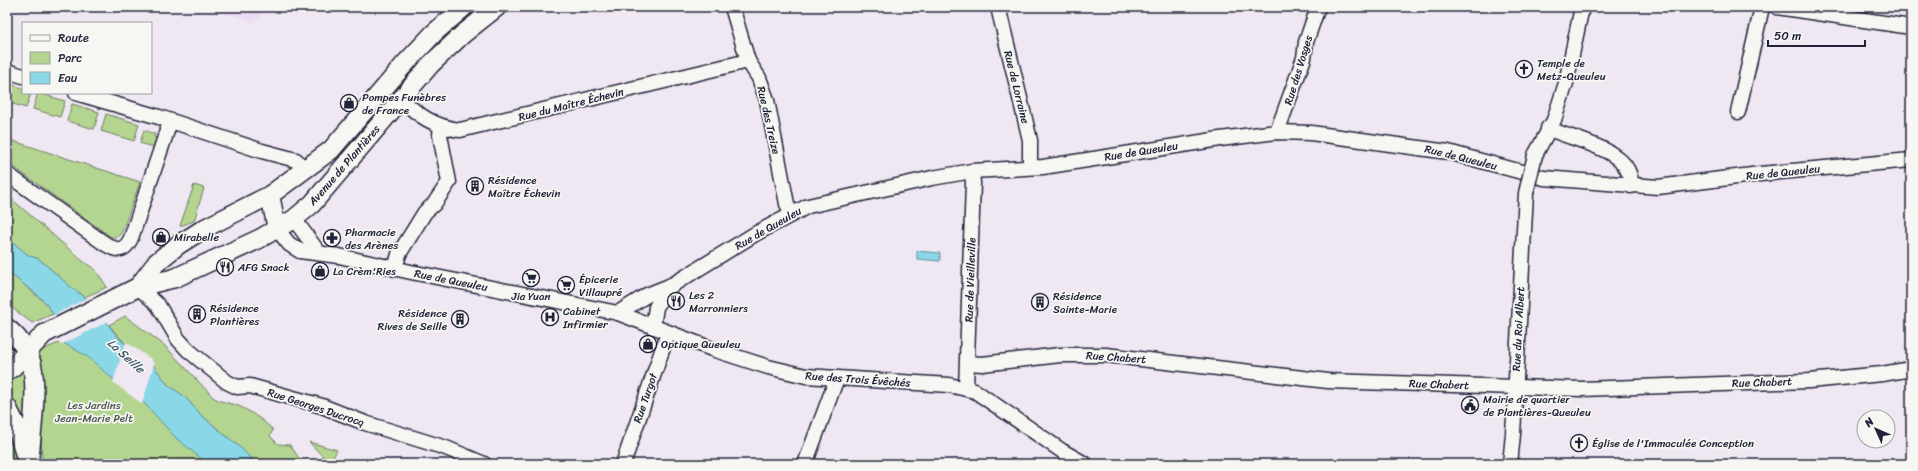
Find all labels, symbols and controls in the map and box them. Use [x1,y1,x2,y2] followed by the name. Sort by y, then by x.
[22,22,152,94] legend
[1768,22,1865,48] scale bar
[1774,25,1801,47] text: 50 m
[58,27,89,49] text: Route
[1279,32,1318,107] street label: Rue des Vosges
[58,47,82,69] text: Parc
[998,48,1035,126] street label: Rue de Lorraine
[1537,54,1606,86] place label: Temple de Metz-Queuleu
[1514,59,1534,79] church icon: Temple de Metz-Queuleu
[58,67,78,89] text: Eau
[516,82,626,127] street label: Rue du Maître Échevin
[751,84,786,157] street label: Rue des Treize
[362,88,447,120] place label: Pompes Funèbres de France
[339,93,359,113] shop icon: Pompes Funèbres de France
[303,120,386,211] street label: Avenue de Plantières
[1103,136,1179,167] street label: Rue de Queuleu
[1423,139,1499,176] street label: Rue de Queuleu
[1745,159,1821,186] street label: Rue de Queuleu
[488,171,560,203] place label: Résidence Maître Échevin
[465,176,485,196] building icon: Résidence Maître Échevin
[731,202,805,255] street label: Rue de Queuleu
[345,223,399,255] place label: Pharmacie des Arènes
[151,227,171,247] shop icon: Mirabelle
[174,228,219,247] place label: Mirabelle
[322,228,342,248] pharmacy icon: Pharmacie des Arènes
[960,237,982,323] street label: Rue de Vieilleville
[215,257,235,277] restaurant icon: AFG Snack
[237,258,290,277] place label: AFG Snack
[310,261,330,281] shop icon: La Crèm'Ries
[333,262,396,281] place label: La Crèm'Ries
[413,264,489,297] street label: Rue de Queuleu
[521,268,541,288] supermarket icon: Jia Yuan
[579,270,623,302] place label: Épicerie Villaupré
[556,275,576,295] supermarket icon: Épicerie Villaupré
[689,286,748,318] place label: Les 2 Marronniers
[1507,286,1530,372] street label: Rue du Roi Albert
[511,287,551,306] place label: Jia Yuan
[1053,287,1118,319] place label: Résidence Sainte-Marie
[666,291,686,311] restaurant icon: Les 2 Marronniers
[1030,292,1050,312] building icon: Résidence Sainte-Marie
[210,299,260,331] place label: Résidence Plantières
[562,302,609,334] place label: Cabinet Infirmier
[187,304,207,324] building icon: Résidence Plantières
[377,304,448,336] place label: Résidence Rives de Seille
[540,307,560,327] hospital icon: Cabinet Infirmier
[450,309,470,329] building icon: Résidence Rives de Seille
[102,333,151,380] water label: La Seille
[638,334,658,354] shop icon: Optique Queuleu
[661,335,741,354] place label: Optique Queuleu
[1085,346,1147,369] street label: Rue Chabert
[805,366,912,393] street label: Rue des Trois Évêchés
[628,370,663,426] street label: Rue Turgot
[1732,372,1793,393] street label: Rue Chabert
[1409,374,1470,395] street label: Rue Chabert
[265,383,367,432] street label: Rue Georges Ducrocq
[1483,390,1591,422] place label: Mairie de quartier de Plantières-Queuleu
[1460,395,1480,415] public building icon: Mairie de quartier de Plantières-Queuleu
[54,396,133,428] park label: Les Jardins Jean-Marie Pelt
[1856,409,1896,449] north arrow
[1859,413,1879,432] text: N
[1569,433,1589,453] church icon: Église de l'Immaculée Conception
[1592,434,1754,453] place label: Église de l'Immaculée Conception

